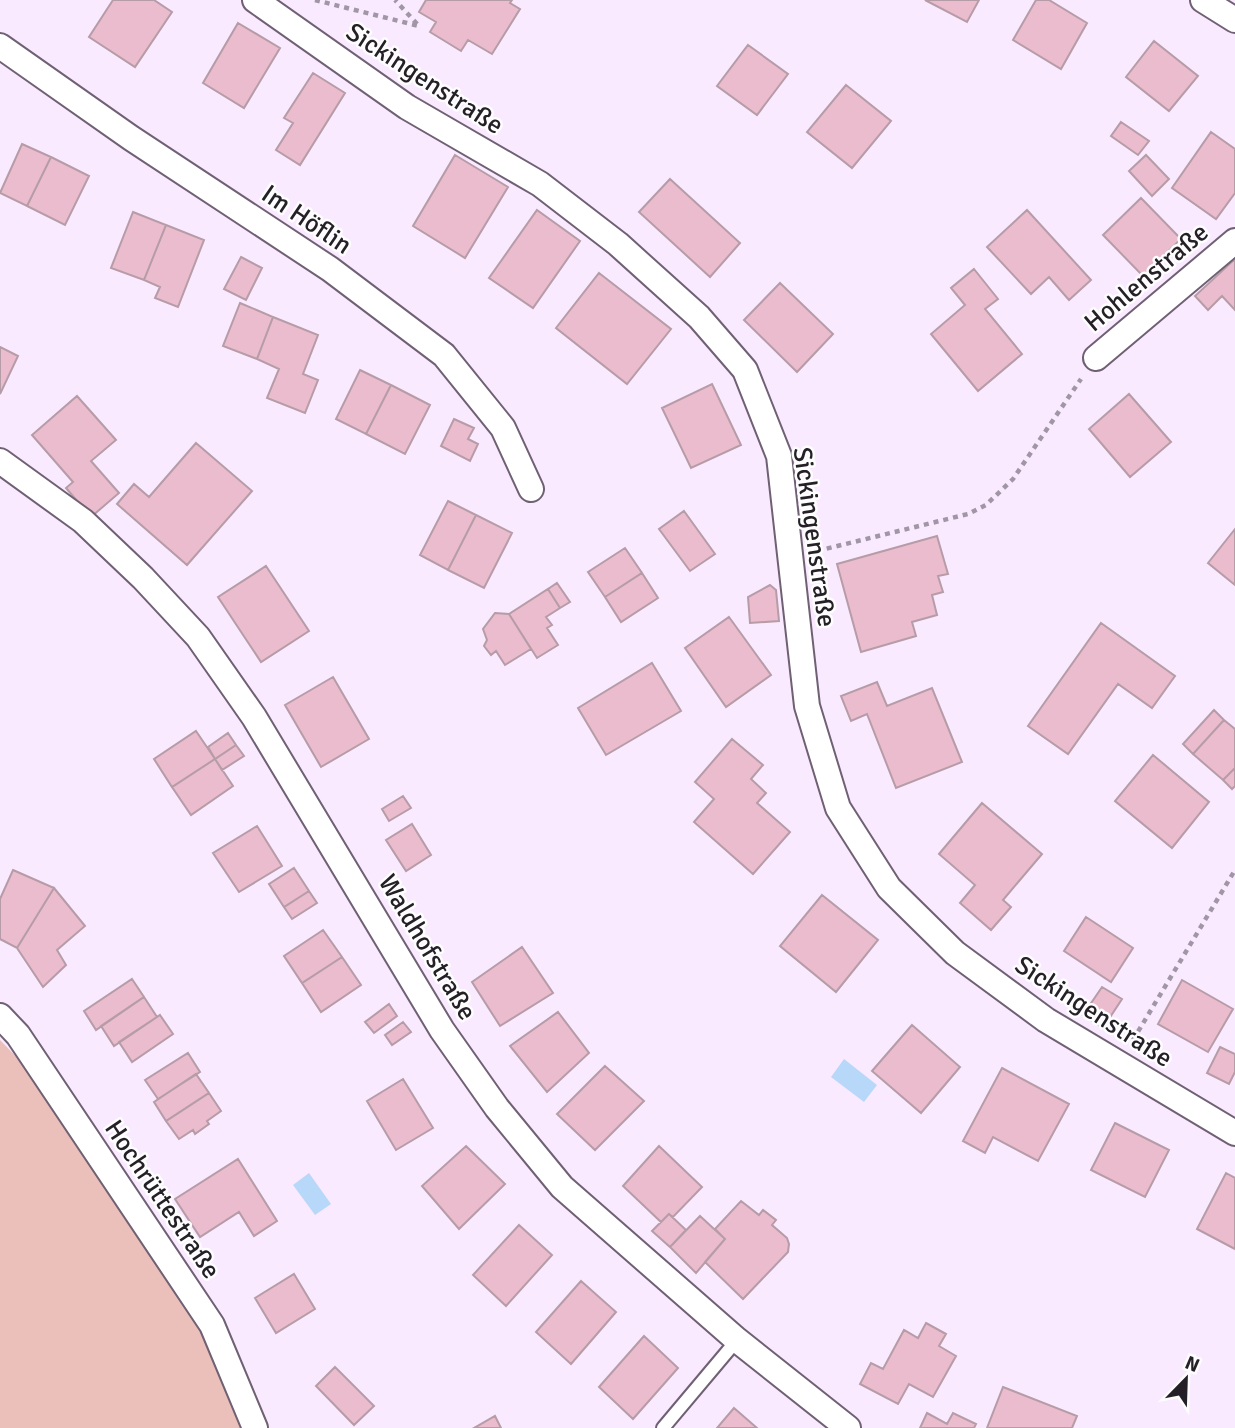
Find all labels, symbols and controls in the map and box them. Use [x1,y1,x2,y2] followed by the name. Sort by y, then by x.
[340,16,509,142] street label: Sickingenstraße
[255,178,358,262] street label: Im Höflin
[1078,217,1215,339] street label: Hohlenstraße
[786,445,842,629] street label: Sickingenstraße
[371,869,483,1026] street label: Waldhofstraße
[1009,949,1178,1075] street label: Sickingenstraße
[97,1114,227,1285] street label: Hochrüttestraße
[1151,1344,1221,1414] north arrow
[1181,1351,1203,1378] text: N

